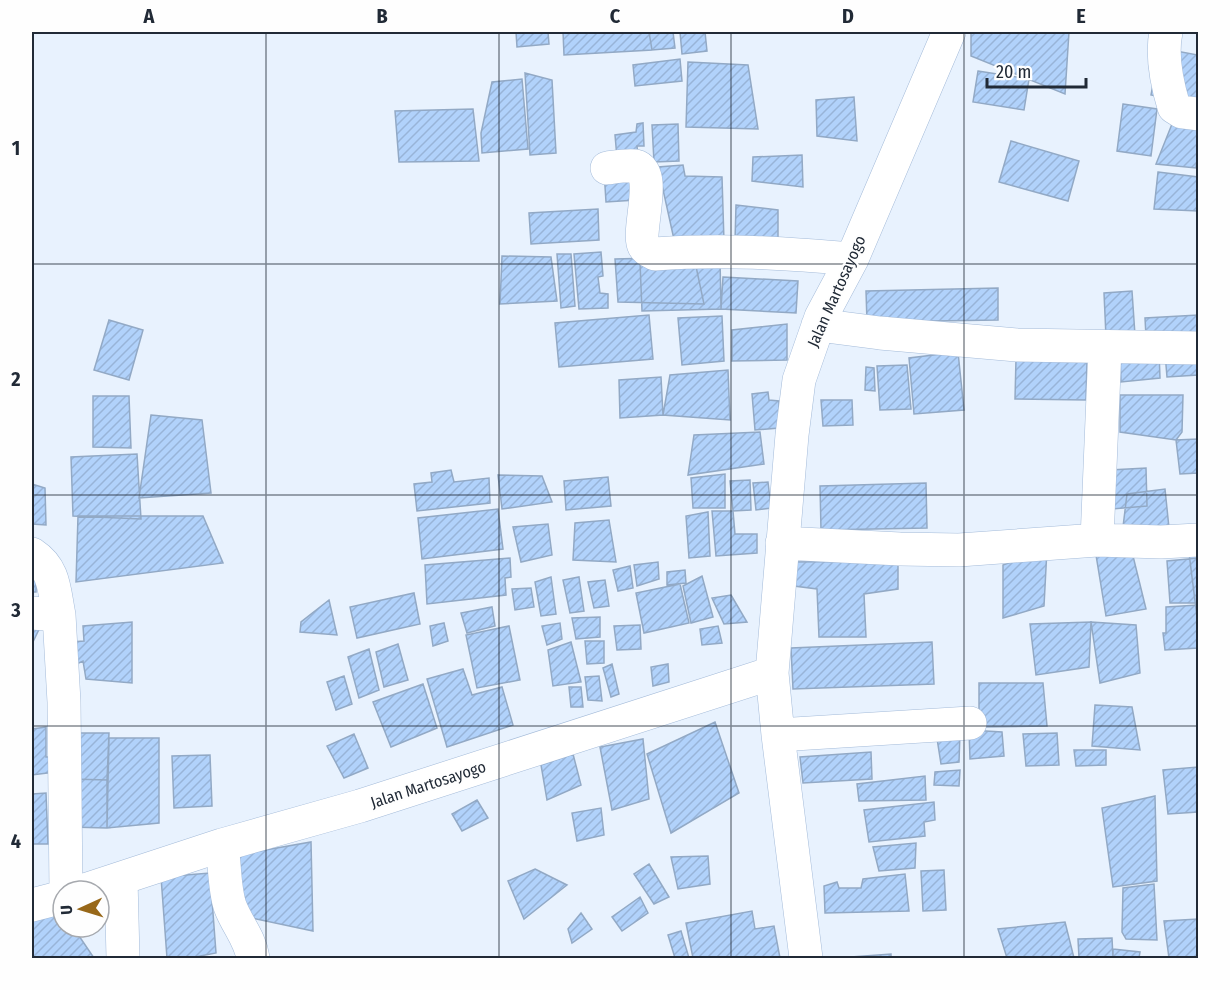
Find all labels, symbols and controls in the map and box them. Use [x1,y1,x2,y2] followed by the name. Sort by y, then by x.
[143,4,156,28] text: A
[376,4,388,28] text: B
[610,4,621,28] text: C
[842,4,854,28] text: D
[1076,4,1086,28] text: E
[987,51,1086,89] scale bar
[996,61,1031,83] text: 20 m
[12,136,20,160] text: 1
[803,233,870,350] street label: Jalan Martosayogo
[10,367,21,391] text: 2
[10,598,21,622] text: 3
[368,757,488,812] street label: Jalan Martosayogo
[11,829,21,853] text: 4
[51,879,111,939] north arrow
[57,905,76,915] text: U

